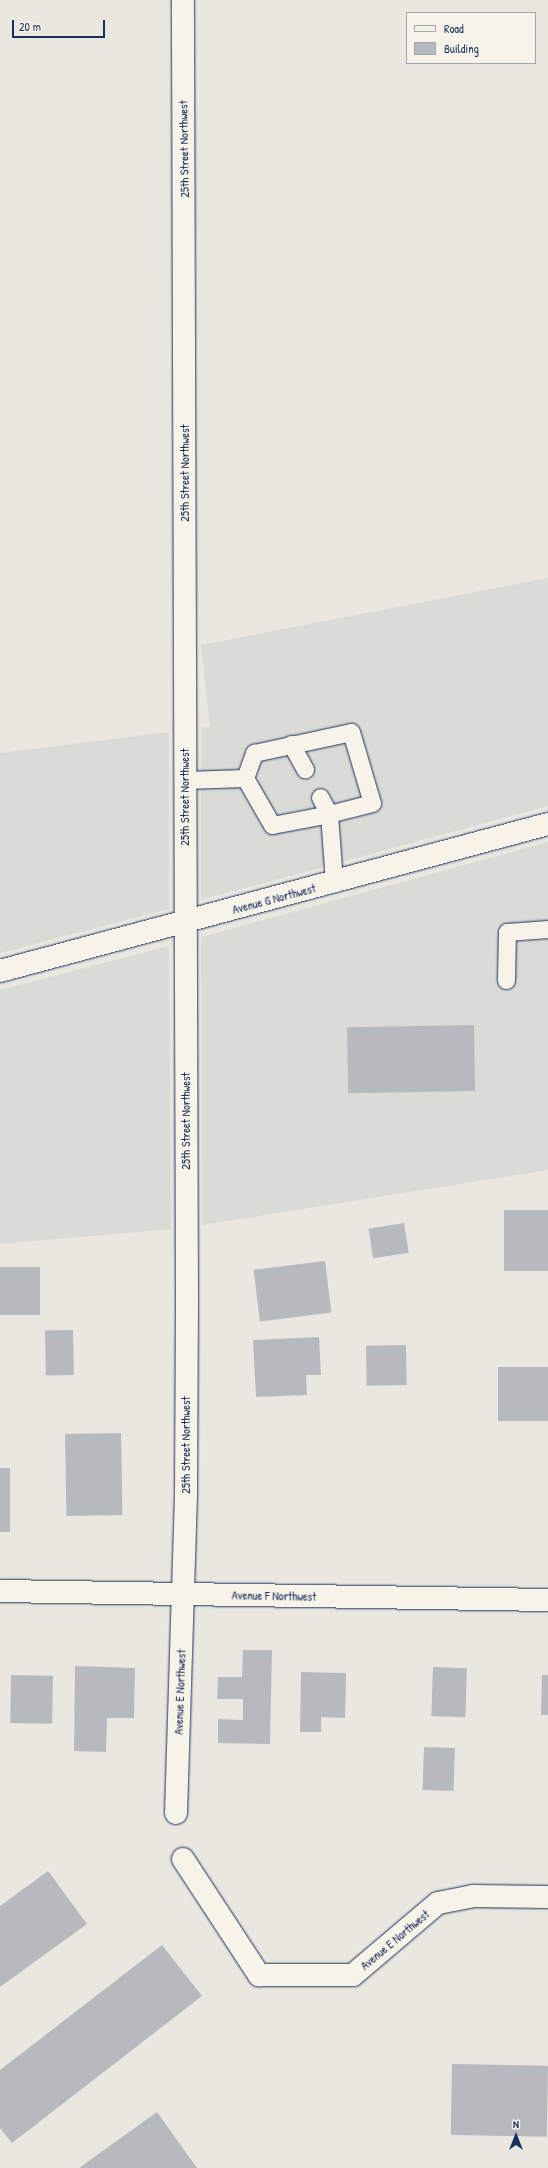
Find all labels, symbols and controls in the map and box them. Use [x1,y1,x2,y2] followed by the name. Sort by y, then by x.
[14,12,107,38] scale bar
[406,12,536,64] legend
[19,18,41,35] text: 20 m
[444,20,464,37] text: Road
[444,40,479,57] text: Building
[176,100,192,198] street label: 25th Street Northwest
[178,424,192,522] street label: 25th Street Northwest
[178,748,192,846] street label: 25th Street Northwest
[231,881,317,917] street label: Avenue G Northwest
[179,1072,193,1170] street label: 25th Street Northwest
[179,1396,193,1494] street label: 25th Street Northwest
[232,1588,316,1604] street label: Avenue F Northwest
[171,1649,189,1735] street label: Avenue E Northwest
[358,1907,432,1973] street label: Avenue E Northwest
[496,2116,536,2156] north arrow
[513,2117,519,2131] text: N

